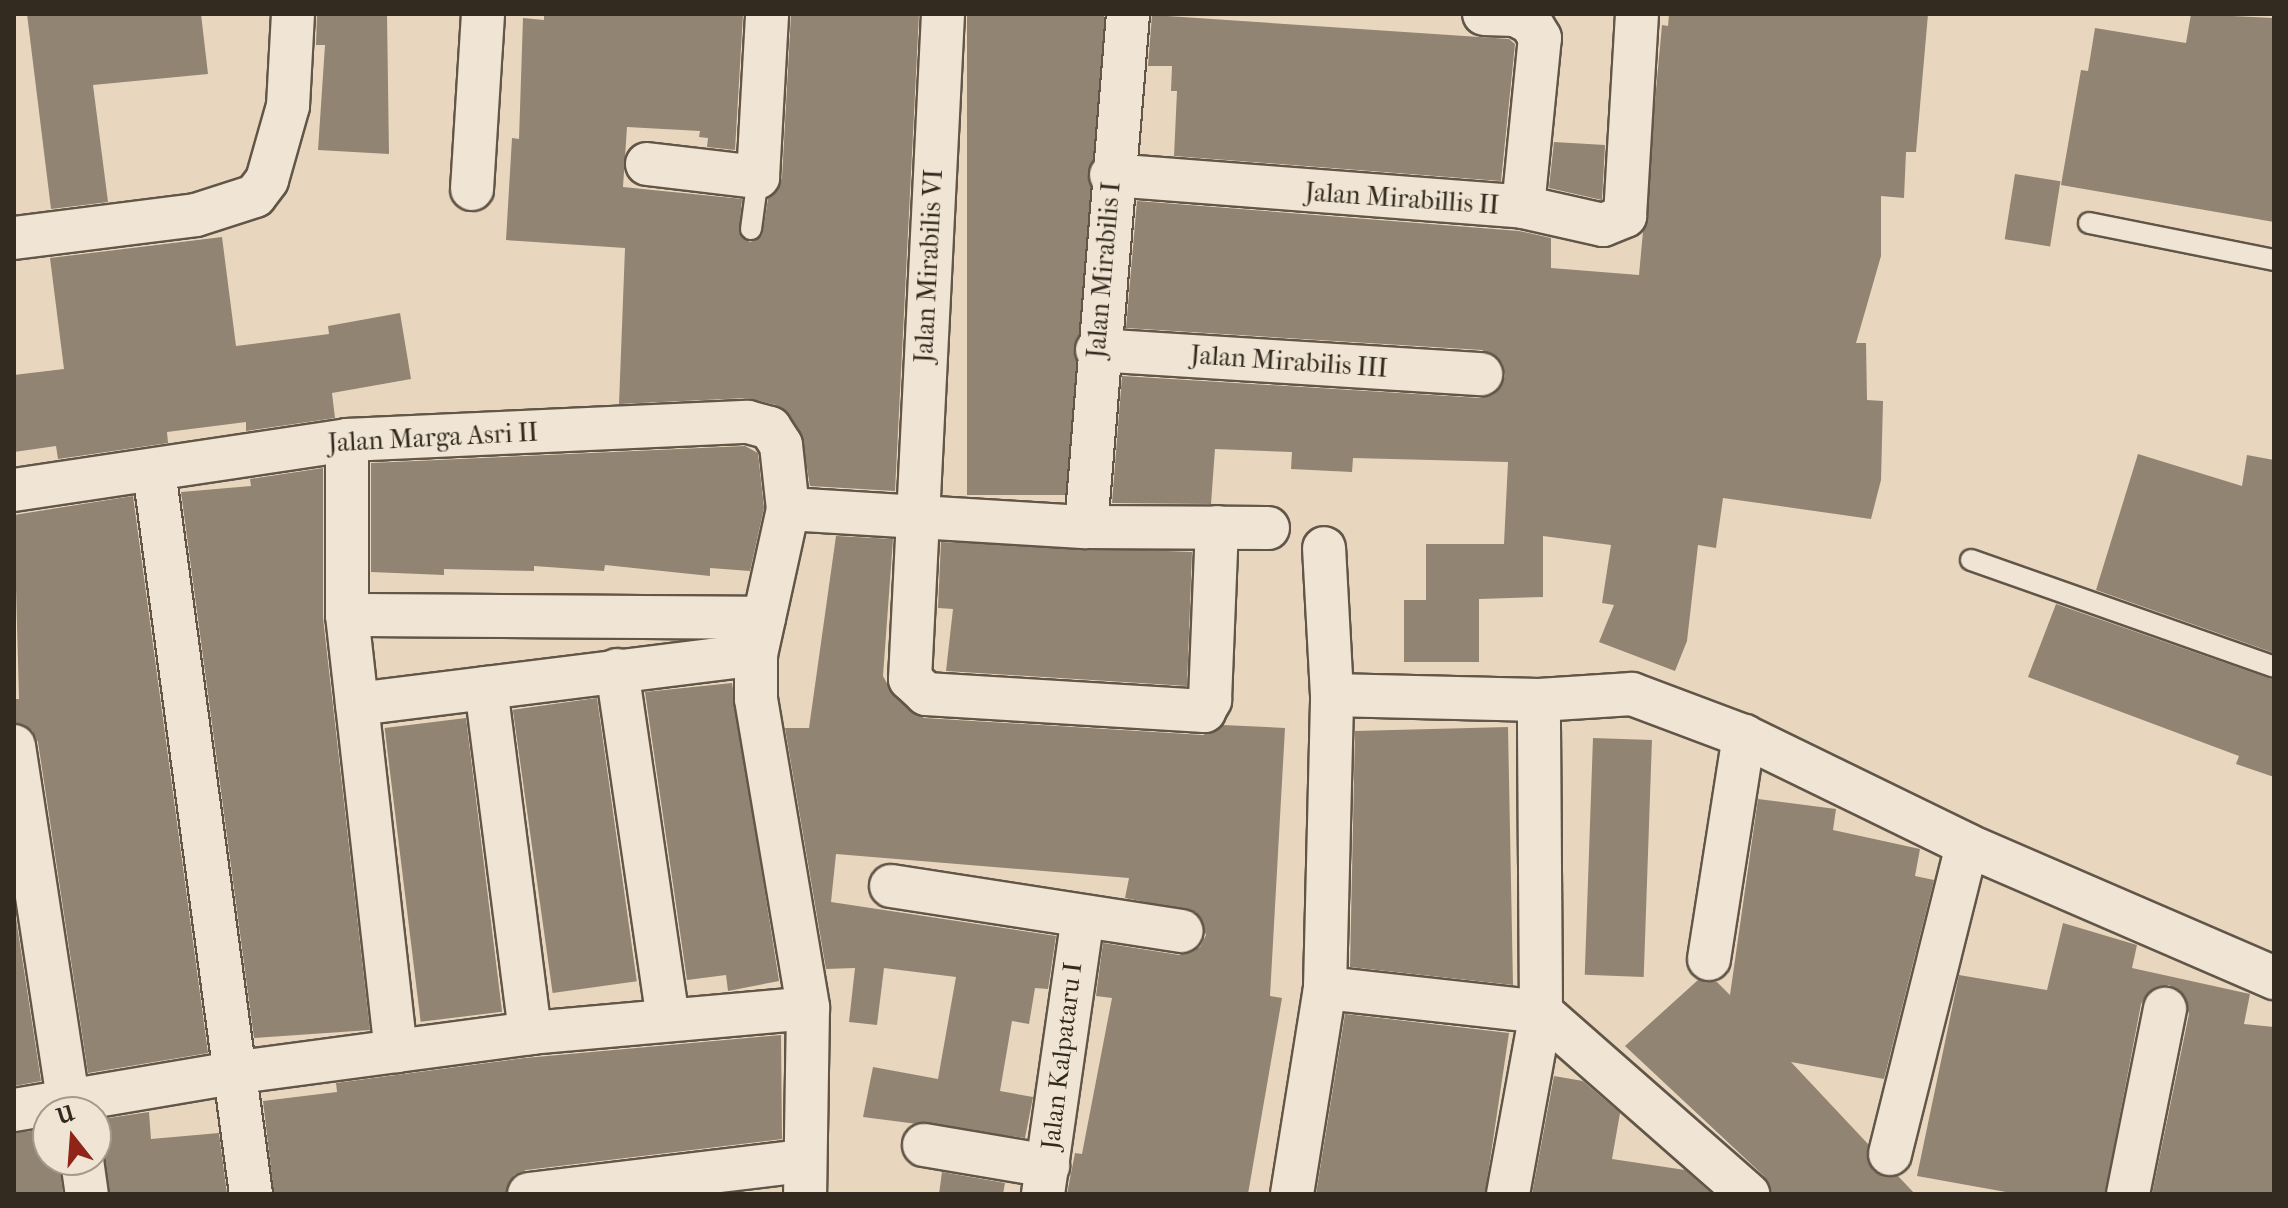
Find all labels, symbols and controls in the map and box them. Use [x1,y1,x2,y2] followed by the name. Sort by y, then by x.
[908,168,950,364] street label: Jalan Mirabilis VI
[1304,177,1500,221] street label: Jalan Mirabillis II
[1081,180,1127,360] street label: Jalan Mirabilis I
[1190,340,1388,384] street label: Jalan Mirabilis III
[327,417,539,459] street label: Jalan Marga Asri II
[1035,961,1089,1151] street label: Jalan Kalpataru I
[32,1096,112,1176] north arrow
[54,1100,78,1130] text: U

